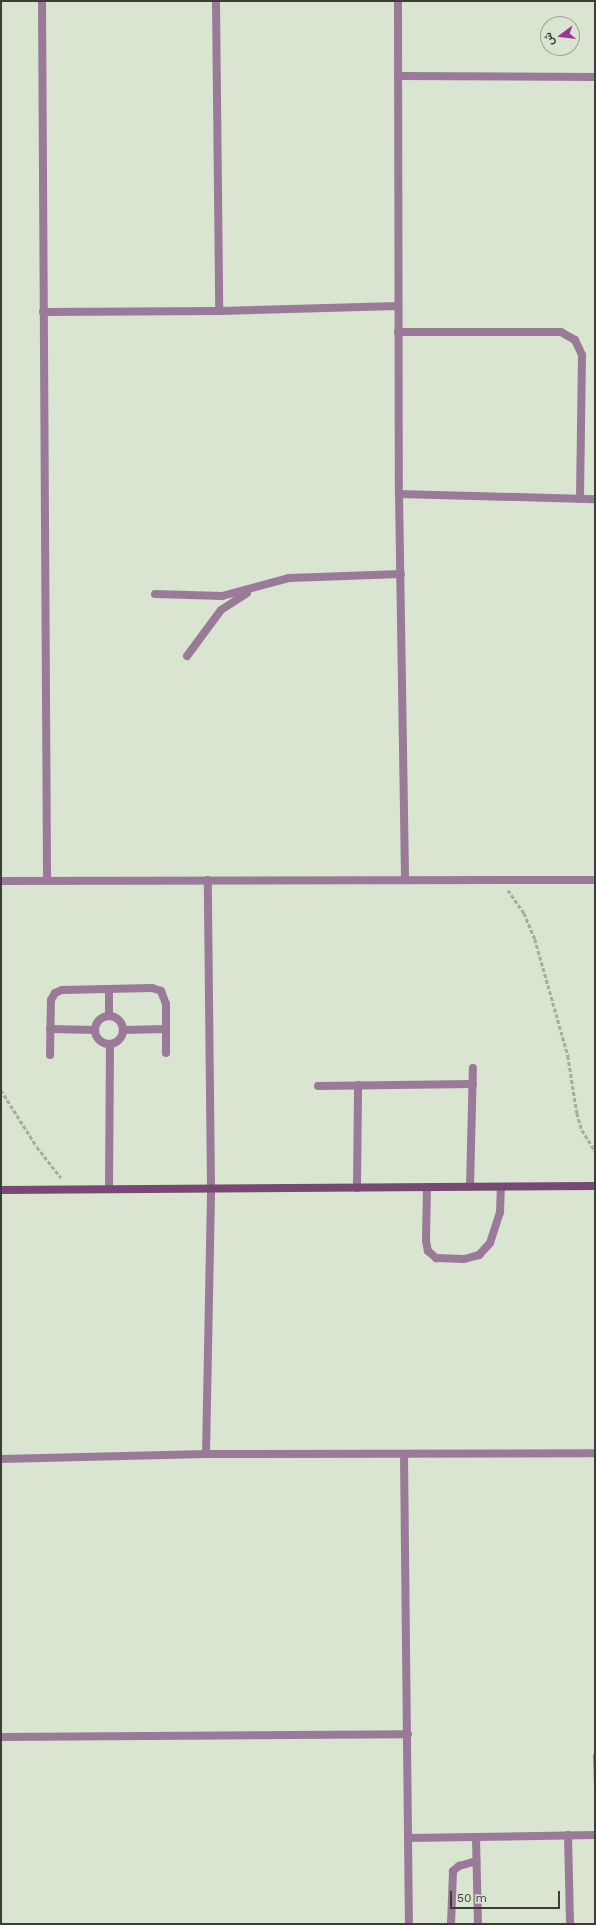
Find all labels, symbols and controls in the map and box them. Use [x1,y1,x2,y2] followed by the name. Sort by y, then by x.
[540,16,580,56] north arrow
[541,31,557,47] text: ش
[452,1883,562,1909] scale bar
[457,1891,487,1905] text: 50 m

